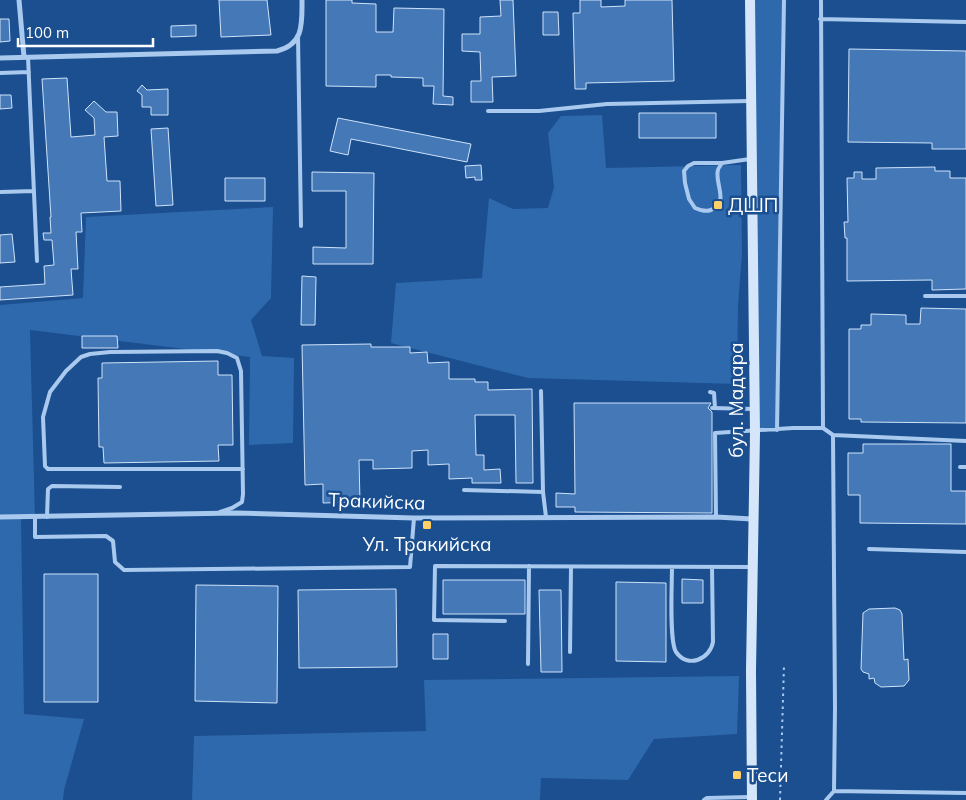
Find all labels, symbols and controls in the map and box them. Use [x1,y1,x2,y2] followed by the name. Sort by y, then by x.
[18,15,152,47] scale bar
[25,23,69,42] text: 100 m
[728,193,778,217] place label: ДШП
[712,199,724,211] marker: ДШП
[724,342,748,458] street label: бул. Мадара
[328,487,426,515] street label: Тракийска
[421,519,433,531] marker: Ул. Тракийска
[362,532,491,556] place label: Ул. Тракийска
[747,763,788,787] place label: Теси
[731,769,743,781] marker: Теси

